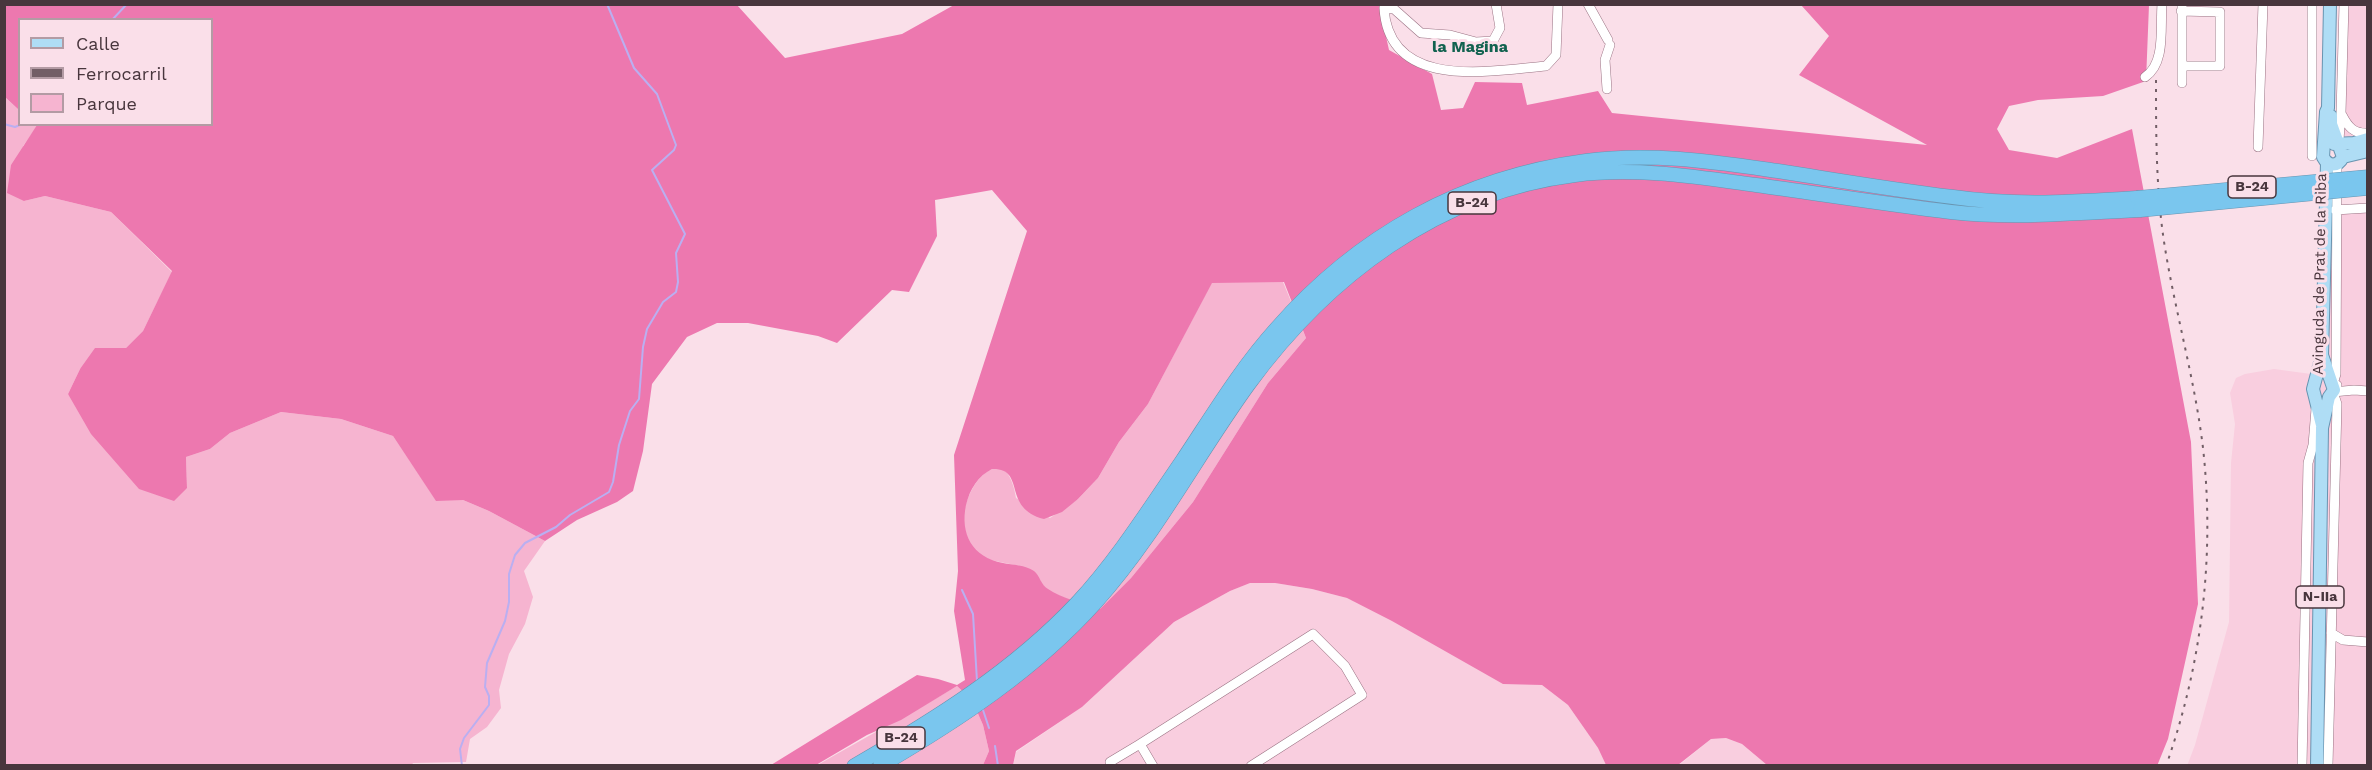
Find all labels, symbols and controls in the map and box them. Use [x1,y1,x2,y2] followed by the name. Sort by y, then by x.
[18,18,213,126] legend
[76,33,120,54] text: Calle
[1432,37,1508,57] district label: la Magina
[76,63,167,84] text: Ferrocarril
[76,93,137,114] text: Parque
[2309,173,2331,375] street label: Avinguda de Prat de la Riba
[2228,176,2276,198] road number: B-24
[1448,192,1496,214] road number: B-24
[2296,586,2344,608] road number: N-IIa
[877,727,925,749] road number: B-24

